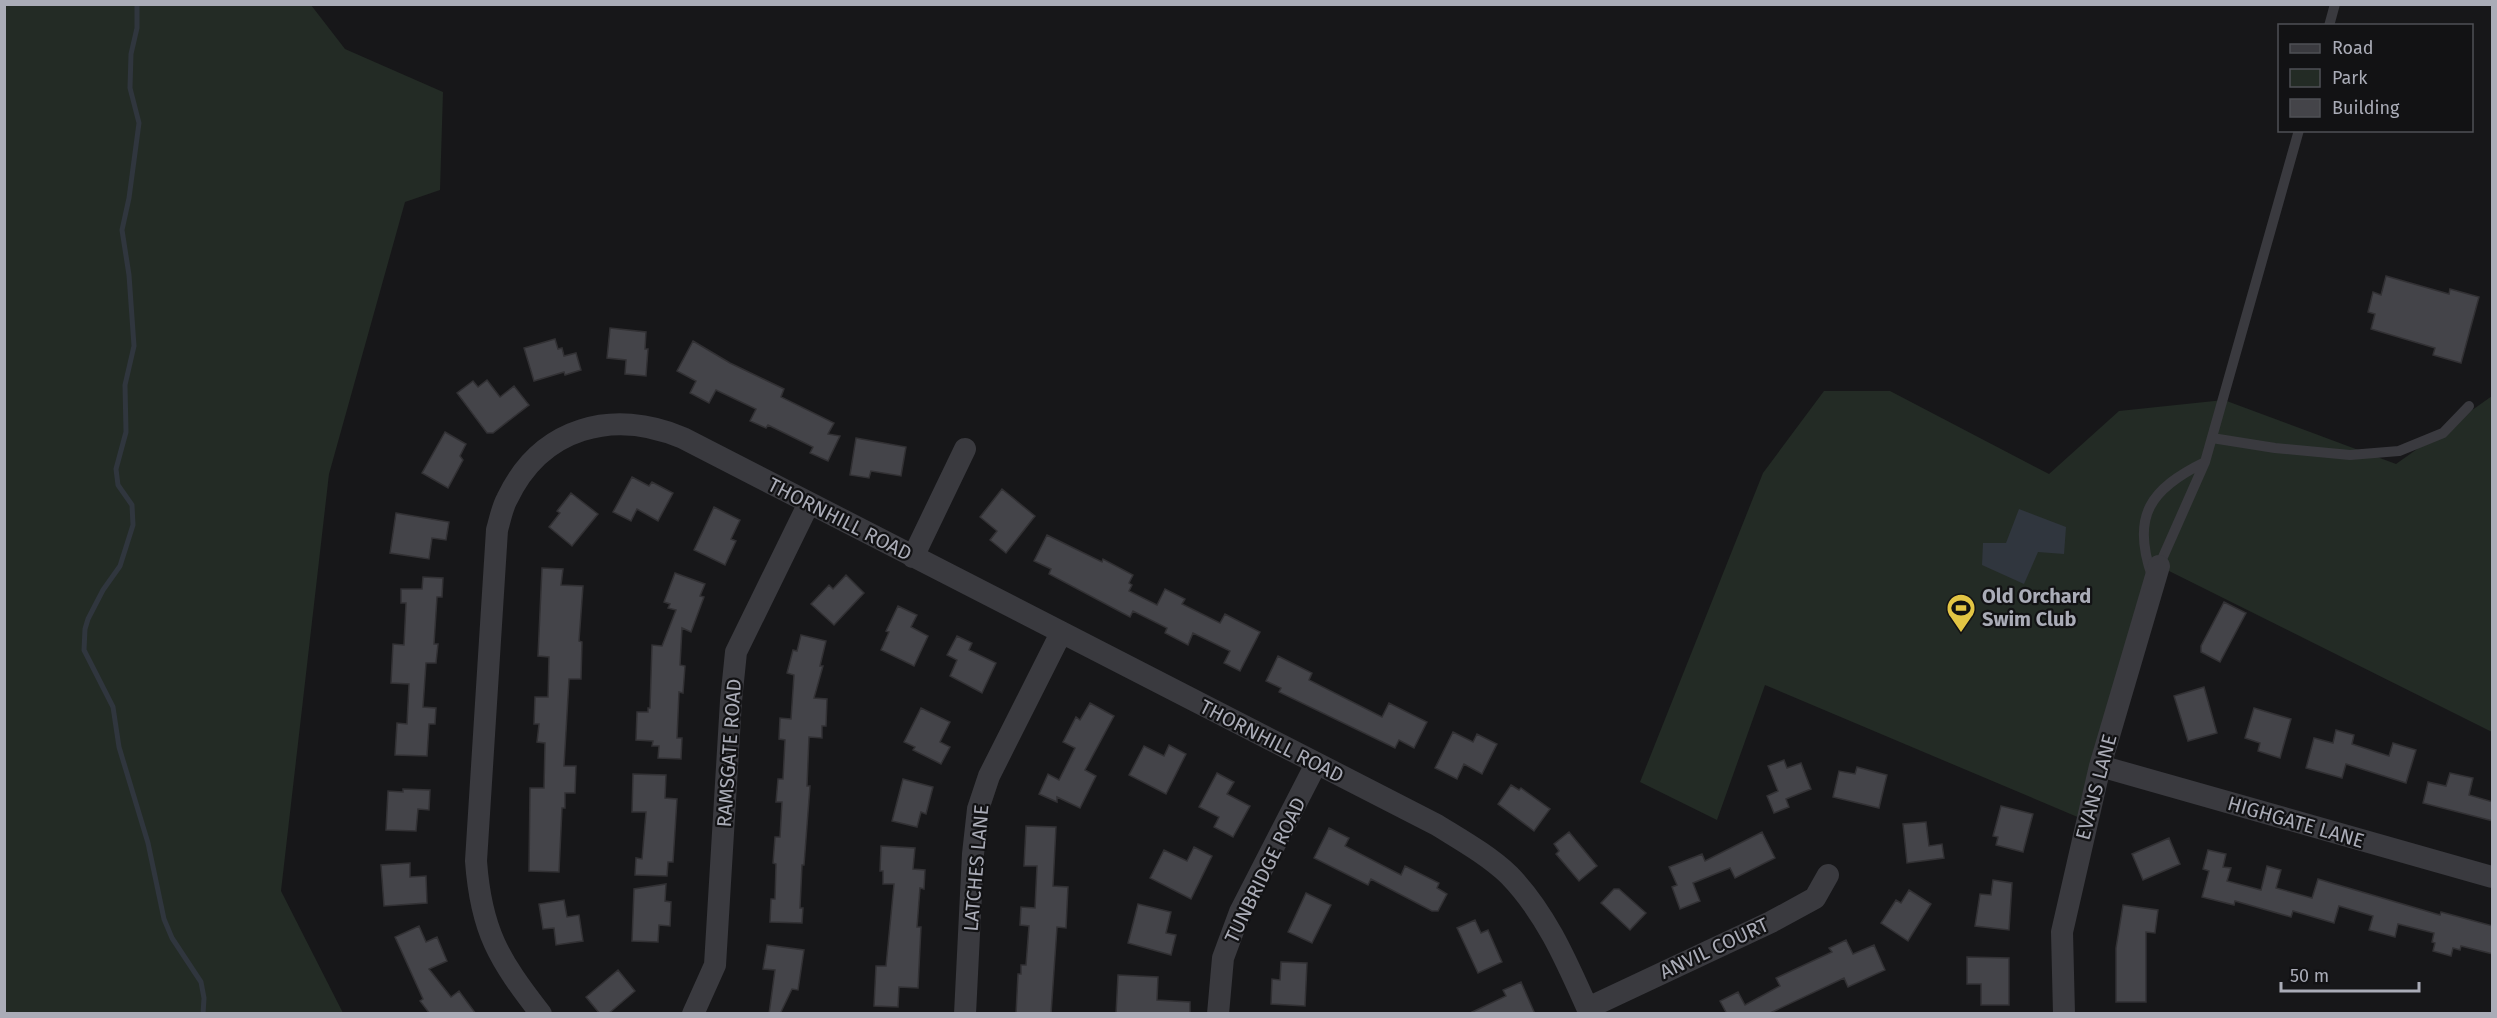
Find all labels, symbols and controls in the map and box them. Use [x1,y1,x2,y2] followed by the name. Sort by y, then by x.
[2278,24,2473,132] legend
[2332,37,2374,59] text: Road
[2332,67,2368,89] text: Park
[2332,97,2400,119] text: Building
[764,472,916,566] street label: THORNHILL ROAD
[1982,584,2091,631] place label: Old Orchard Swim Club
[1945,592,1977,634] sports icon: Old Orchard Swim Club
[712,678,746,828] street label: RAMSGATE ROAD
[1196,694,1348,788] street label: THORNHILL ROAD
[2070,731,2122,843] street label: EVANS LANE
[2225,791,2367,853] street label: HIGHGATE LANE
[1219,793,1311,947] street label: TUNBRIDGE ROAD
[958,804,994,932] street label: LATCHES LANE
[1656,912,1773,984] street label: ANVIL COURT
[2281,955,2419,993] scale bar
[2290,965,2329,987] text: 50 m

